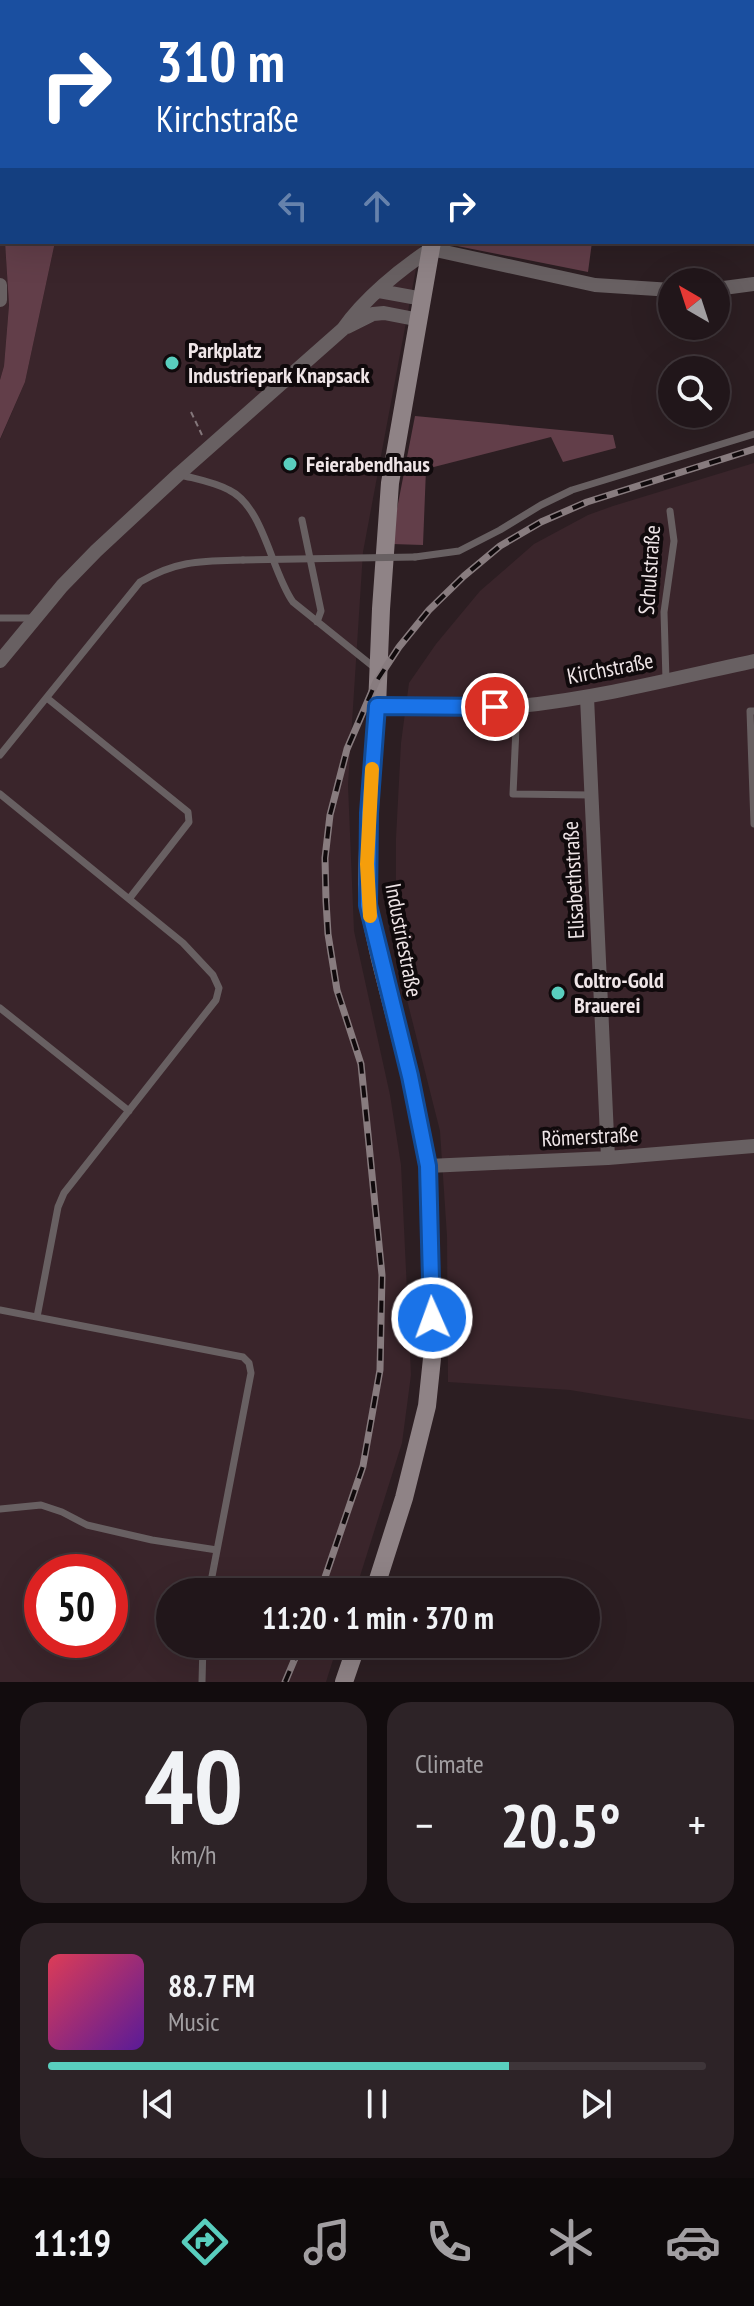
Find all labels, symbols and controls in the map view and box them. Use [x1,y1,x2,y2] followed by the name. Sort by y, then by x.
[156,25,285,97] text: 310 m
[24,32,128,136] icon: right
[156,95,299,142] text: Kirchstraße
[271,184,315,228] icon: left
[355,184,399,228] icon: ahead
[439,184,483,228] icon: right
[658,268,730,340] north arrow
[658,268,730,428] map controls
[188,336,370,389] place label: Parkplatz Industriepark Knapsack
[163,354,181,372] marker: Parkplatz Industriepark Knapsack
[658,356,730,428] button: search
[306,450,430,478] place label: Feierabendhaus
[281,455,299,473] marker: Feierabendhaus
[632,524,666,616] street label: Schulstraße
[564,646,656,690] street label: Kirchstraße
[461,673,529,741] pin
[473,685,517,729] icon: arrive
[556,820,590,940] street label: Elisabethstraße
[379,881,429,999] street label: Industriestraße
[574,966,664,1019] place label: Coltro-Gold Brauerei
[549,984,567,1002] marker: Coltro-Gold Brauerei
[541,1119,639,1153] street label: Römerstraße
[390,1276,474,1360] position arrow
[24,1554,128,1658] speed limit sign: 50
[262,1598,494,1637] text: 11:20 · 1 min · 370 m
[144,1718,243,1853] text: 40
[415,1747,484,1780] text: Climate
[500,1786,621,1864] text: 20.5°
[415,1796,433,1853] text: −
[688,1796,706,1853] text: +
[170,1838,217,1871] text: km/h
[168,1966,255,2005] text: 88.7 FM
[168,2005,220,2038] text: Music
[136,2082,180,2126] icon: previous
[355,2082,399,2126] icon: pause
[574,2082,618,2126] icon: next
[177,2214,233,2270] icon: directions
[299,2214,355,2270] icon: music
[421,2214,477,2270] icon: phone
[543,2214,599,2270] icon: climate
[665,2214,721,2270] icon: car
[33,2219,111,2266] text: 11:19

